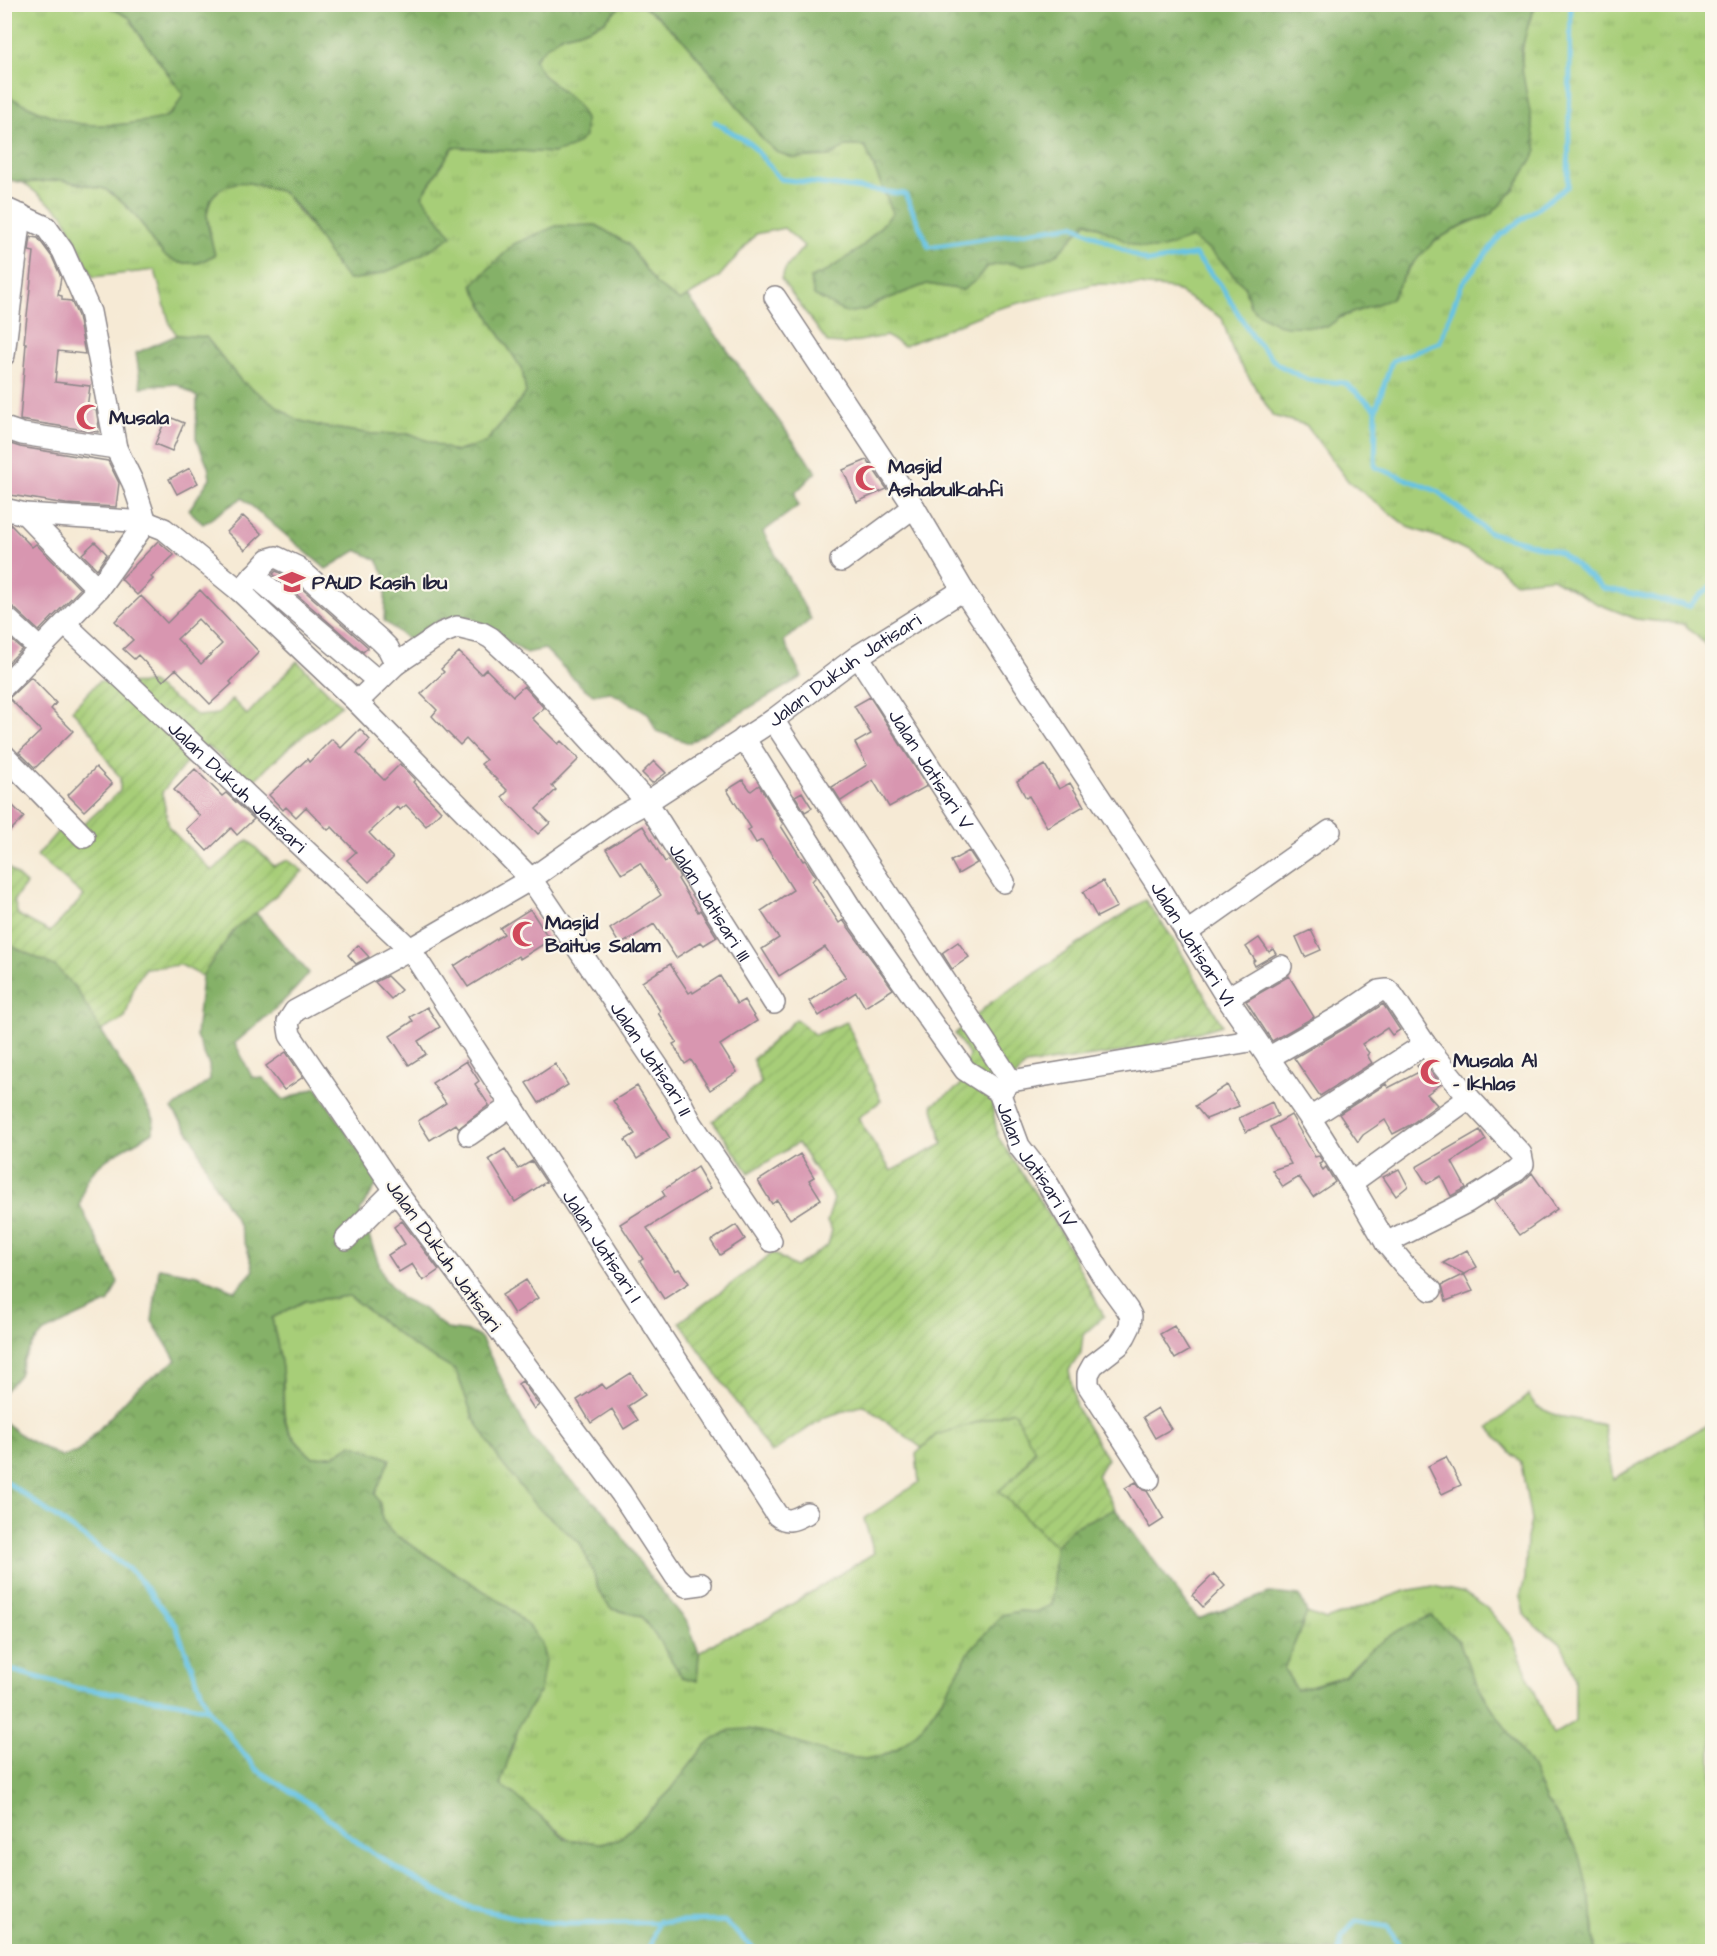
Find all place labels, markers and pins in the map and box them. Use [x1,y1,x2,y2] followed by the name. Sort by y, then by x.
[74,402,104,432] mosque icon: Musala
[109,404,170,432] place label: Musala
[888,453,1004,504] place label: Masjid Ashabulkahfi
[853,463,883,493] mosque icon: Masjid Ashabulkahfi
[277,567,307,597] school or university icon: PAUD Kasih Ibu
[312,569,447,597] place label: PAUD Kasih Ibu
[545,909,661,960] place label: Masjid Baitus Salam
[510,919,540,949] mosque icon: Masjid Baitus Salam
[1453,1047,1537,1098] place label: Musala Al - Ikhlas
[1418,1057,1448,1087] mosque icon: Musala Al - Ikhlas

